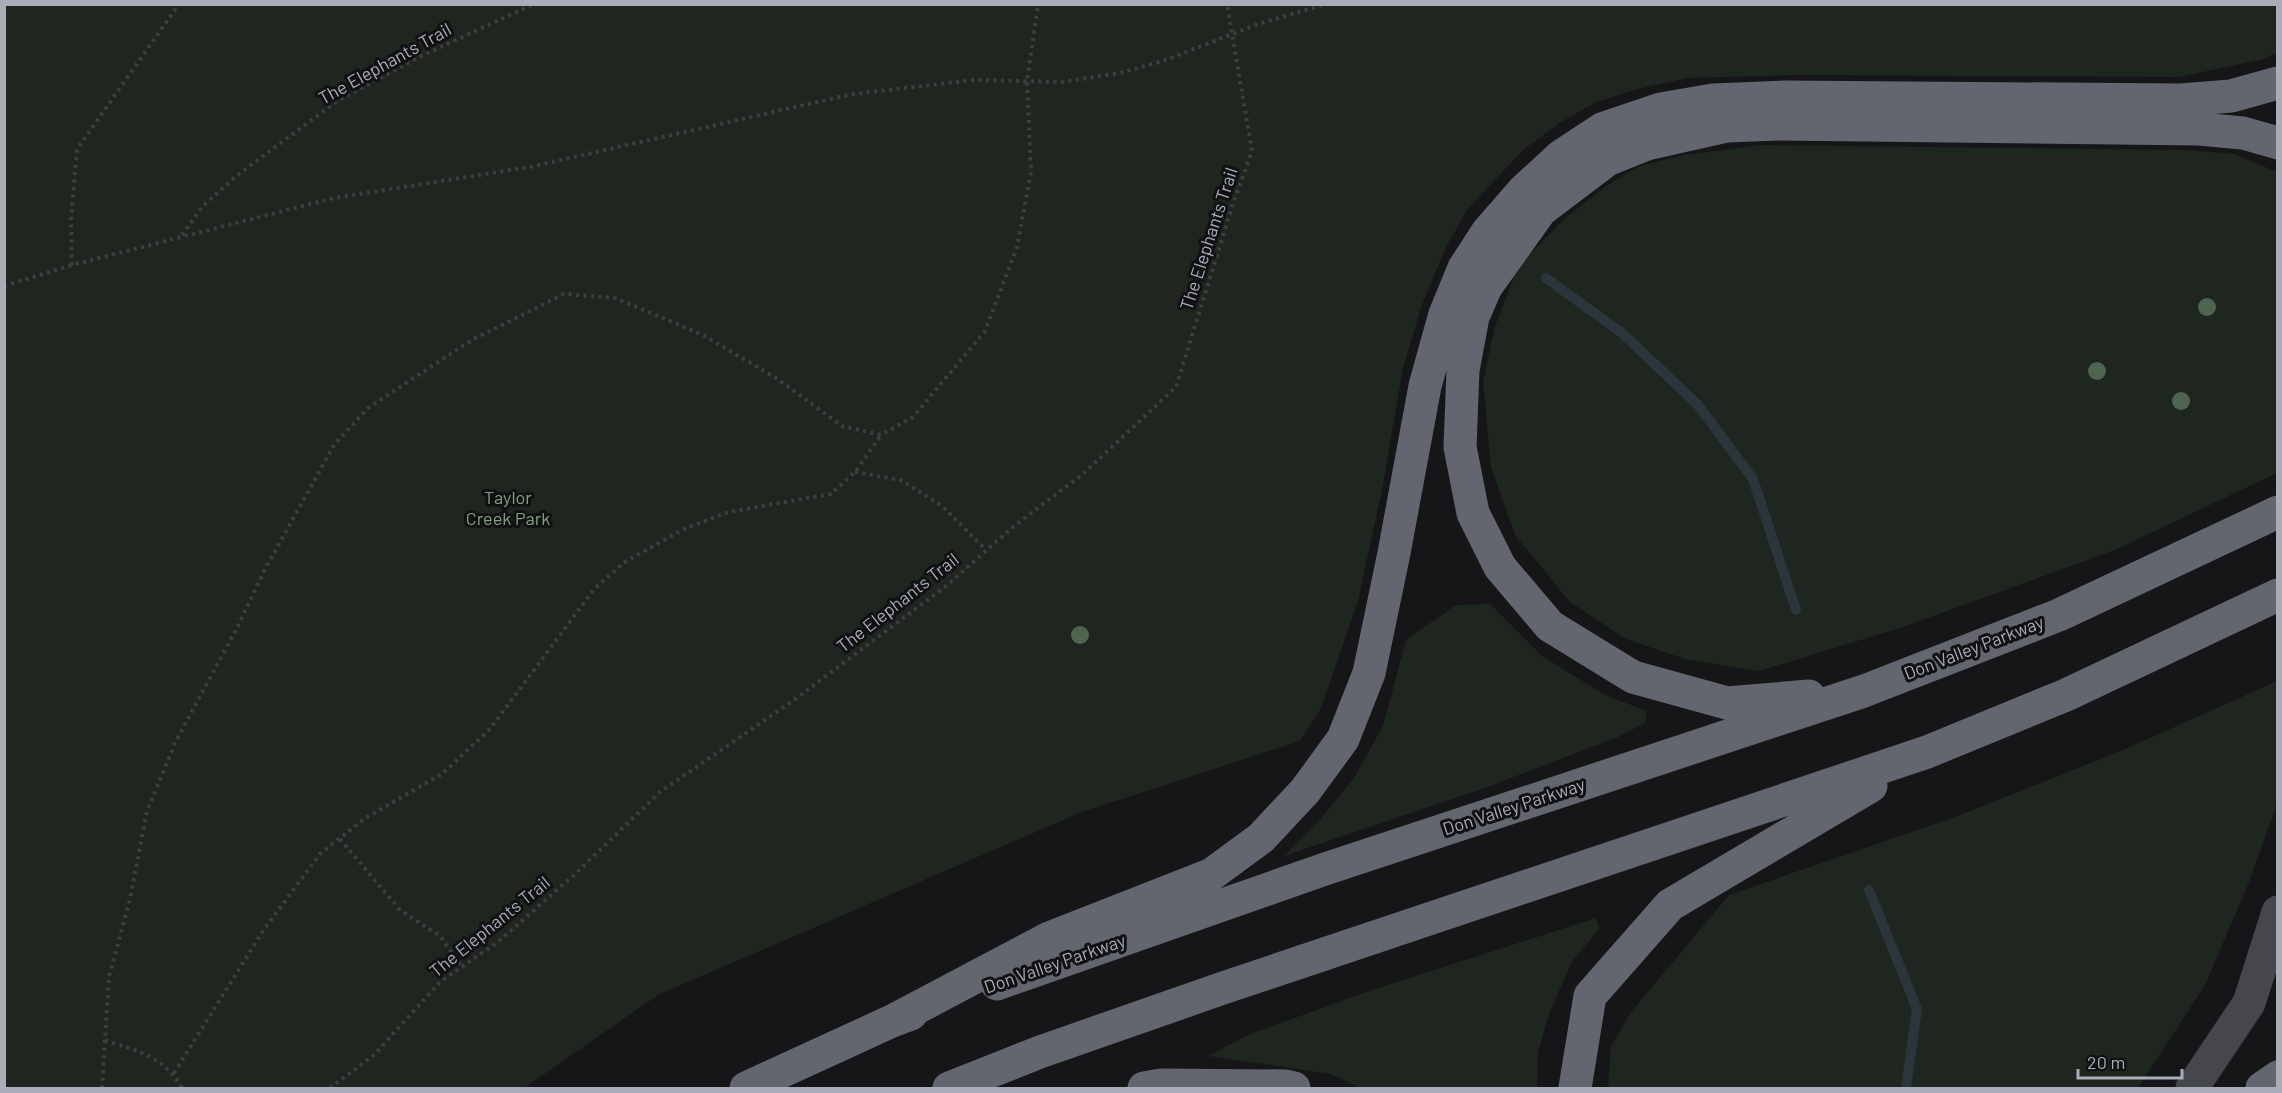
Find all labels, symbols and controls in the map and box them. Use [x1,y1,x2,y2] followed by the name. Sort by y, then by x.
[314,17,455,109] street label: The Elephants Trail
[1175,165,1241,313] street label: The Elephants Trail
[466,486,550,529] park label: Taylor Creek Park
[832,548,963,657] street label: The Elephants Trail
[1900,610,2047,684] street label: Don Valley Parkway
[1440,773,1588,839] street label: Don Valley Parkway
[425,871,554,982] street label: The Elephants Trail
[981,929,1128,998] street label: Don Valley Parkway
[2078,1042,2182,1080] scale bar
[2087,1051,2125,1073] text: 20 m

